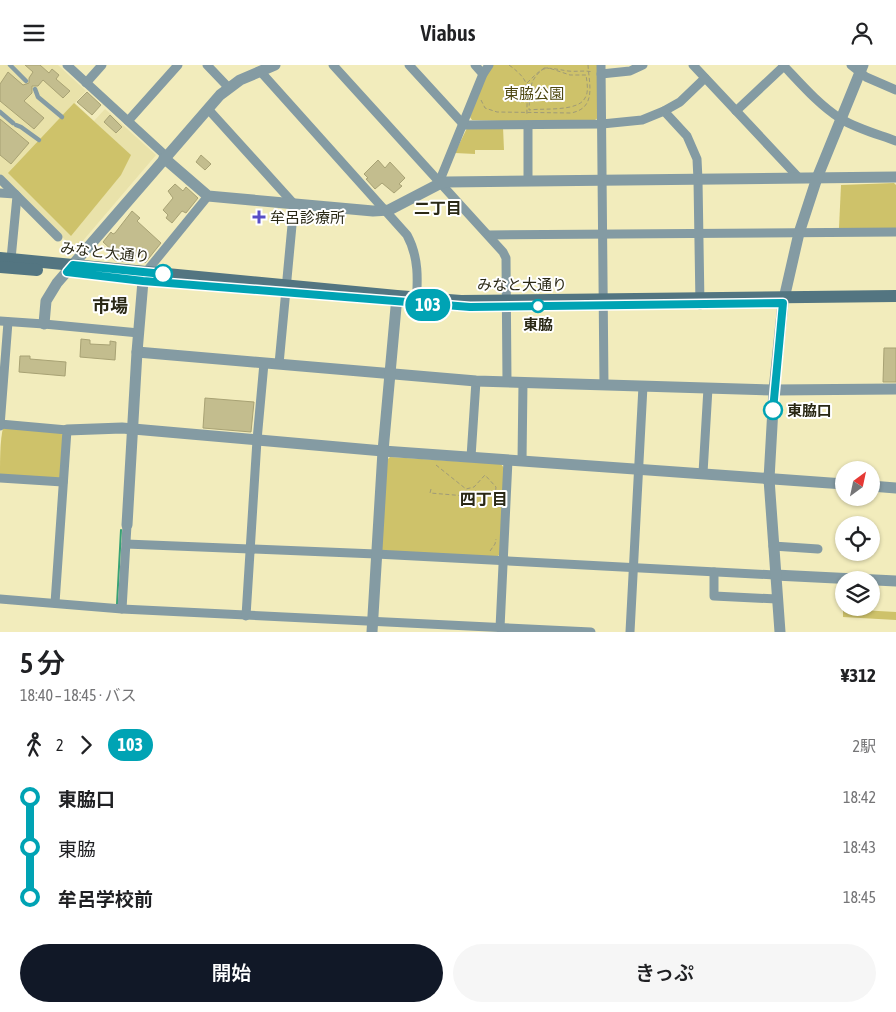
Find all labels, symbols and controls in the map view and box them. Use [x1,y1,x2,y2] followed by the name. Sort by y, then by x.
[20,19,48,47] icon: menu
[848,19,876,47] icon: person
[421,20,475,46] text: Viabus
[504,85,564,102] park label: 東脇公園
[414,199,462,217] district label: 二丁目
[270,209,345,226] place label: 牟呂診療所
[252,210,266,224] marker: 牟呂診療所
[59,239,151,265] street label: みなと大通り
[153,264,173,284] unlabelled marker
[477,276,567,293] street label: みなと大通り
[399,289,457,321] line badge: 103
[415,294,441,315] text: 103
[92,295,128,316] district label: 市場
[531,299,545,313] marker: 東脇
[523,316,553,333] place label: 東脇
[763,400,783,420] marker: 東脇口
[787,402,832,419] place label: 東脇口
[835,461,880,506] north arrow
[835,461,880,616] map controls
[460,490,508,508] district label: 四丁目
[835,516,880,561] button: locate
[835,571,880,616] button: layers
[20,647,65,679] text: 5 分
[841,664,876,686] text: ¥312
[20,686,136,704] text: 18:40 – 18:45 · バス
[20,731,48,759] icon: walk
[72,731,100,759] icon: forward
[118,734,143,755] text: 103
[56,736,64,754] text: 2
[852,737,876,755] text: 2駅
[58,788,115,810] text: 東脇口
[843,788,876,806] text: 18:42
[58,838,96,860] text: 東脇
[843,838,876,856] text: 18:43
[58,888,153,910] text: 牟呂学校前
[843,888,876,906] text: 18:45
[20,944,443,1002] button: 開始
[453,944,876,1002] button: きっぷ

